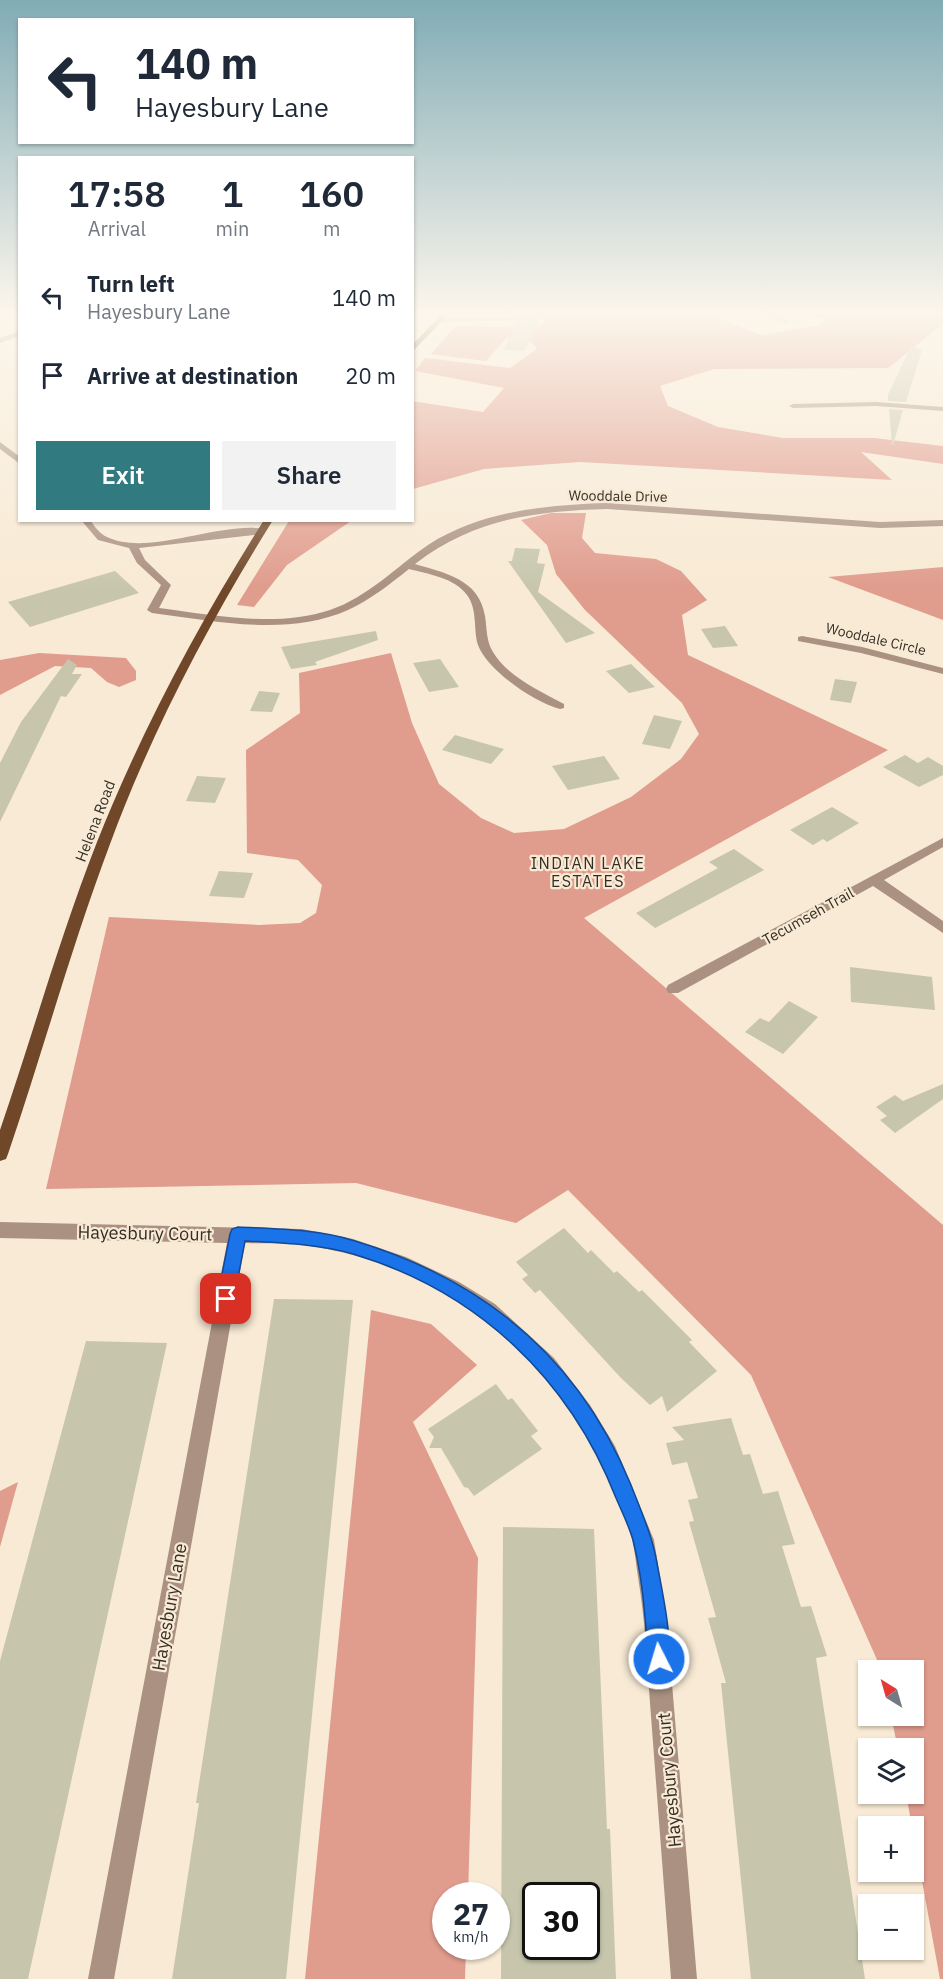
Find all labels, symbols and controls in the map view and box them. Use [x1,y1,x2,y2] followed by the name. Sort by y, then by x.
[135,36,258,91] text: 140 m
[36,42,114,120] icon: left
[135,89,329,124] text: Hayesbury Lane
[68,170,166,217] text: 17:58
[222,170,243,217] text: 1
[299,170,364,217] text: 160
[88,215,146,242] text: Arrival
[216,215,249,242] text: min
[323,215,340,242] text: m
[87,269,175,298] text: Turn left
[36,281,69,314] icon: left
[332,283,396,312] text: 140 m
[87,298,231,325] text: Hayesbury Lane
[36,359,69,392] icon: arrive
[87,361,298,390] text: Arrive at destination
[345,361,396,390] text: 20 m
[36,441,210,510] button: Exit
[222,441,396,510] button: Share
[568,486,668,506] street label: Wooddale Drive
[824,619,928,659] street label: Wooddale Circle
[71,778,119,864] street label: Helena Road
[531,853,645,891] district label: INDIAN LAKE ESTATES
[759,883,857,949] street label: Tecumseh Trail
[77,1220,213,1246] street label: Hayesbury Court
[200,1273,251,1324] pin
[209,1282,242,1315] icon: arrive
[146,1541,192,1673] street label: Hayesbury Lane
[627,1627,691,1691] position arrow
[858,1660,924,1726] north arrow
[858,1660,924,1960] map controls
[652,1712,686,1848] street label: Hayesbury Court
[858,1738,924,1804] button: layers
[858,1816,924,1882] button: +
[522,1882,600,1960] speed limit sign: 30
[453,1894,489,1933] text: 27
[858,1894,924,1960] button: −
[453,1927,489,1946] text: km/h

